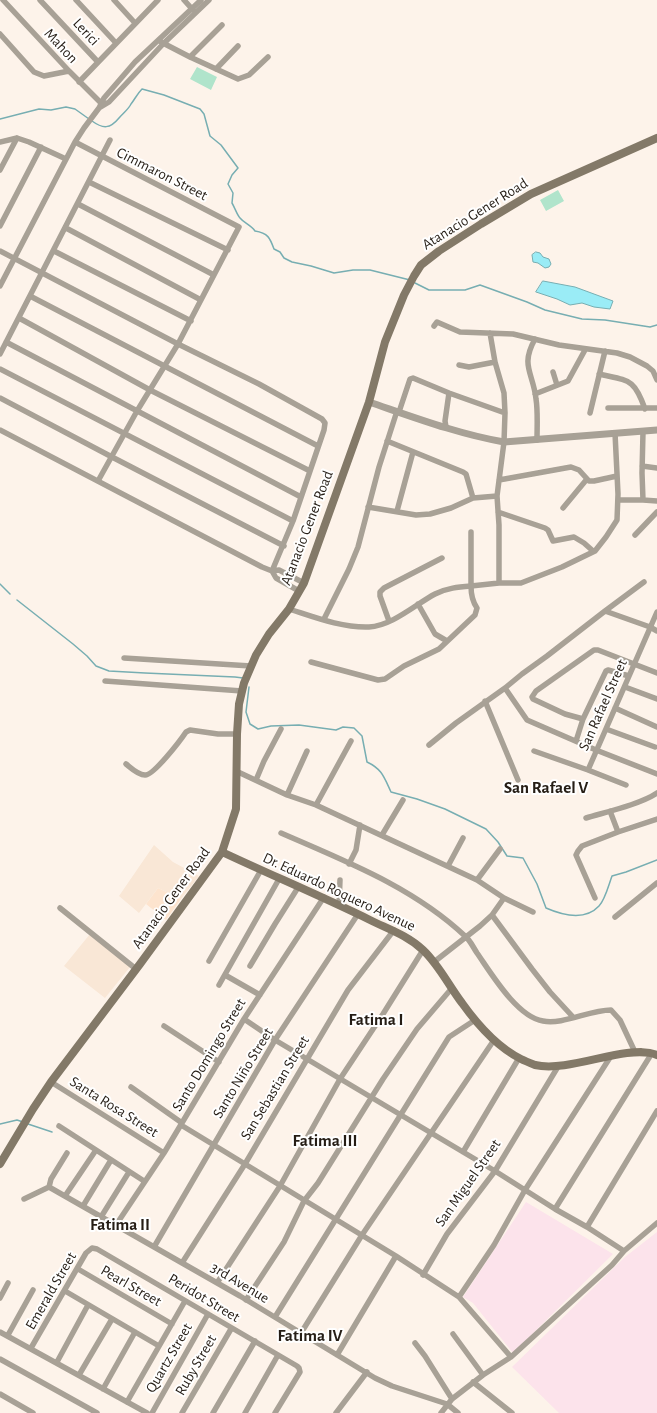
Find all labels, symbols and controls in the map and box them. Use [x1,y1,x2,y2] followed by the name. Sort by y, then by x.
[69,15,103,49] street label: Lerici
[40,25,82,67] street label: Mahon
[114,143,210,205] street label: Cimmaron Street
[419,174,531,254] street label: Atanacio Gener Road
[277,468,337,588] street label: Atanacio Gener Road
[575,656,631,754] street label: San Rafael Street
[504,778,588,798] district label: San Rafael V
[128,844,214,952] street label: Atanacio Gener Road
[260,849,418,935] street label: Dr. Eduardo Roquero Avenue
[168,995,250,1115] street label: Santo Domingo Street
[348,1010,404,1030] district label: Fatima I
[209,1024,277,1122] street label: Santo Niño Street
[237,1033,313,1143] street label: San Sebastian Street
[66,1073,162,1141] street label: Santa Rosa Street
[292,1131,358,1151] district label: Fatima III
[431,1136,505,1230] street label: San Miguel Street
[90,1215,150,1235] district label: Fatima II
[21,1249,81,1333] street label: Emerald Street
[208,1259,272,1307] street label: 3rd Avenue
[97,1261,165,1311] street label: Pearl Street
[165,1270,243,1326] street label: Peridot Street
[142,1320,196,1396] street label: Quartz Street
[278,1326,342,1346] district label: Fatima IV
[171,1331,221,1399] street label: Ruby Street

